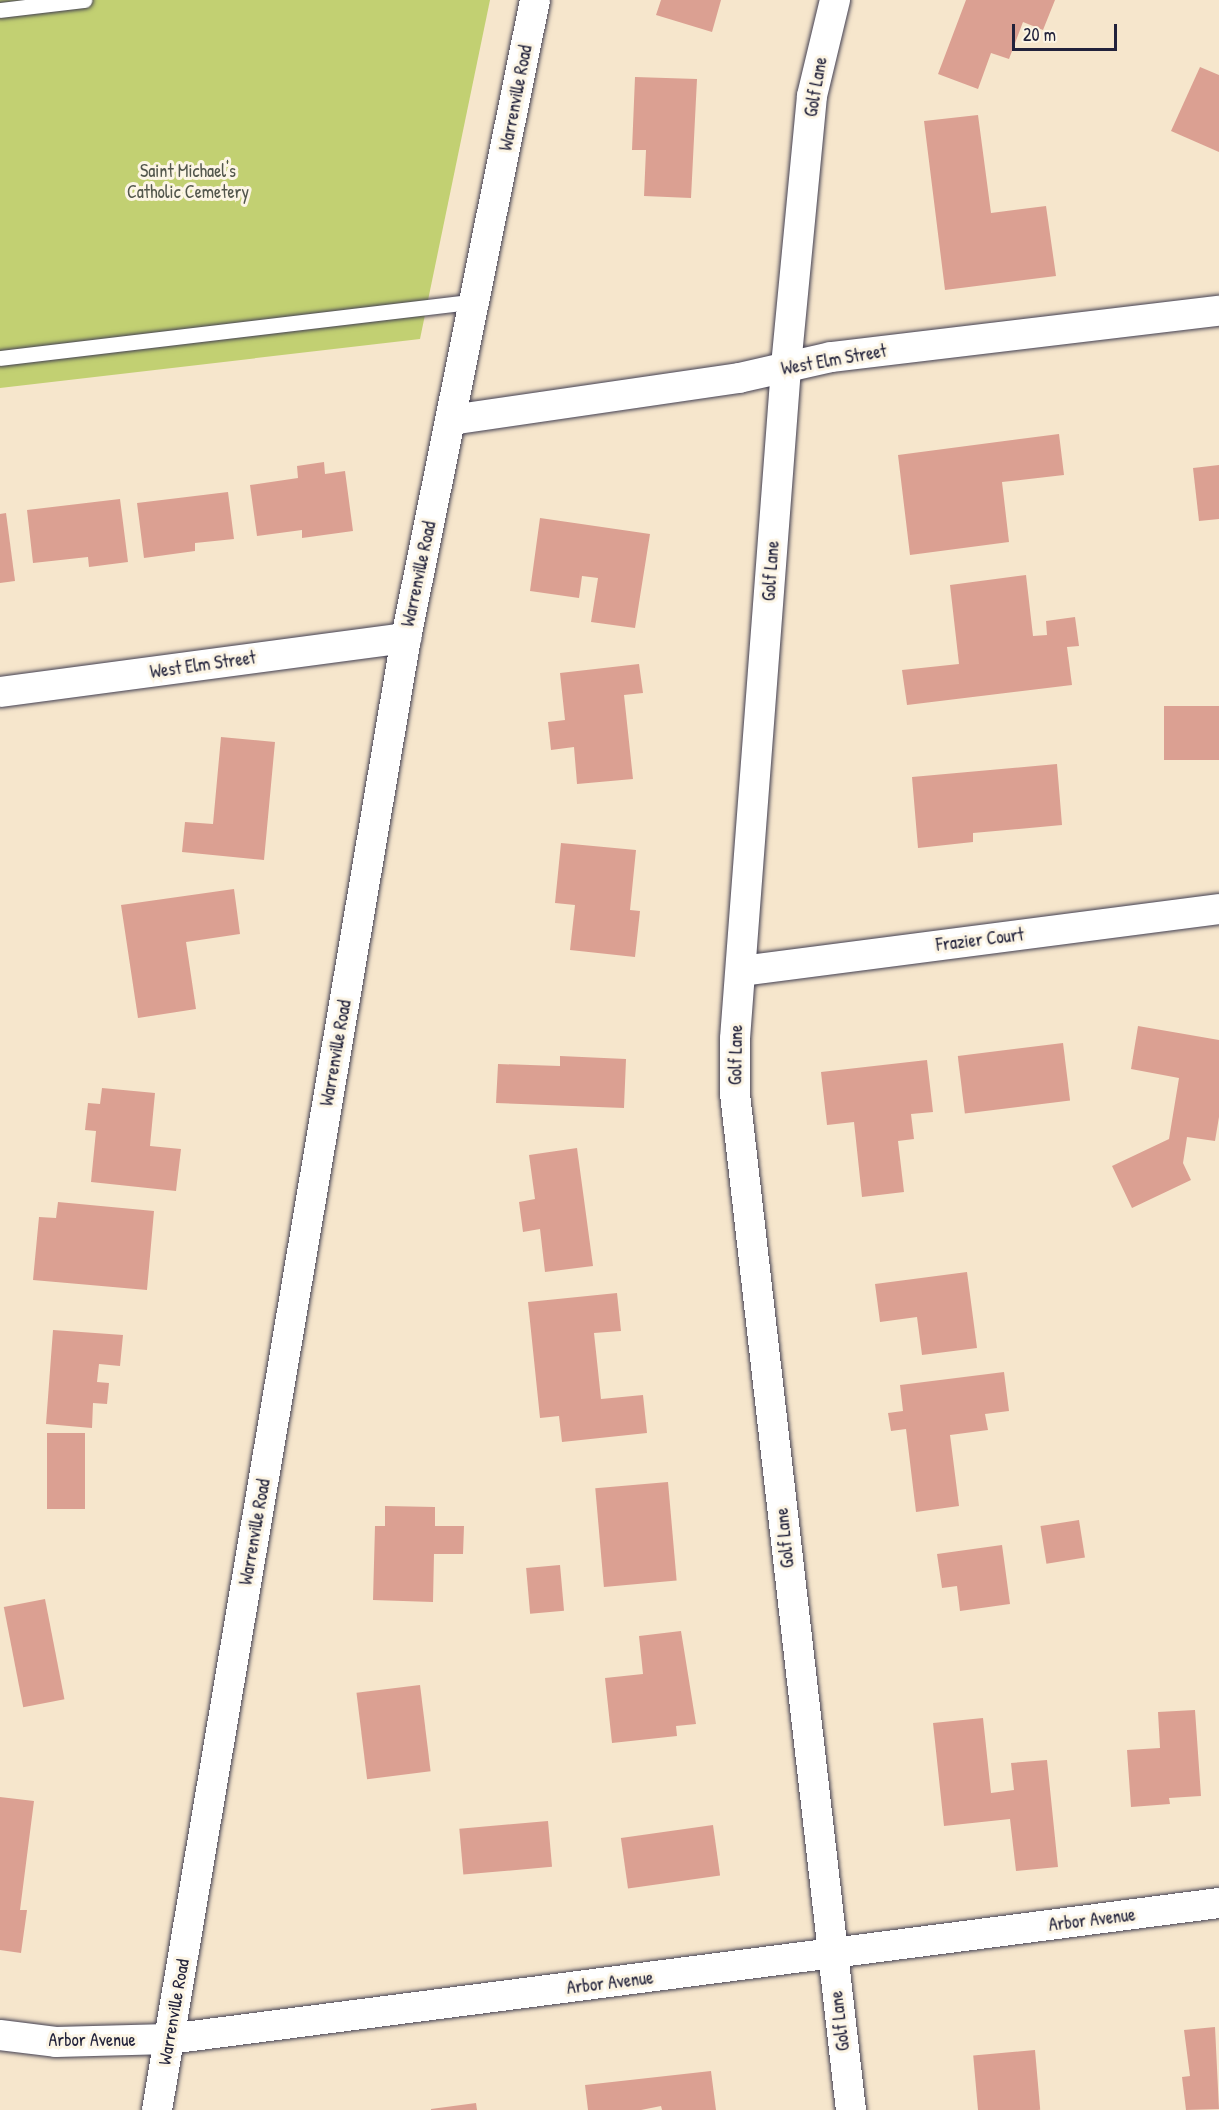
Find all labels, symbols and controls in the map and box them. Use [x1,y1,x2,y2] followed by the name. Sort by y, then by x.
[1015,12,1120,50] scale bar
[1023,22,1056,47] text: 20 m
[495,43,537,153] street label: Warrenville Road
[800,55,832,119] street label: Golf Lane
[127,161,249,204] park label: Saint Michael's Catholic Cemetery
[780,340,888,380] street label: West Elm Street
[397,519,441,629] street label: Warrenville Road
[758,540,784,602] street label: Golf Lane
[149,647,257,683] street label: West Elm Street
[935,924,1025,956] street label: Frazier Court
[316,998,356,1108] street label: Warrenville Road
[725,1025,747,1085] street label: Golf Lane
[235,1477,275,1587] street label: Warrenville Road
[771,1507,799,1569] street label: Golf Lane
[1047,1904,1137,1936] street label: Arbor Avenue
[154,1957,194,2067] street label: Warrenville Road
[565,1967,655,1999] street label: Arbor Avenue
[826,1990,854,2052] street label: Golf Lane
[48,2029,136,2051] street label: Arbor Avenue

